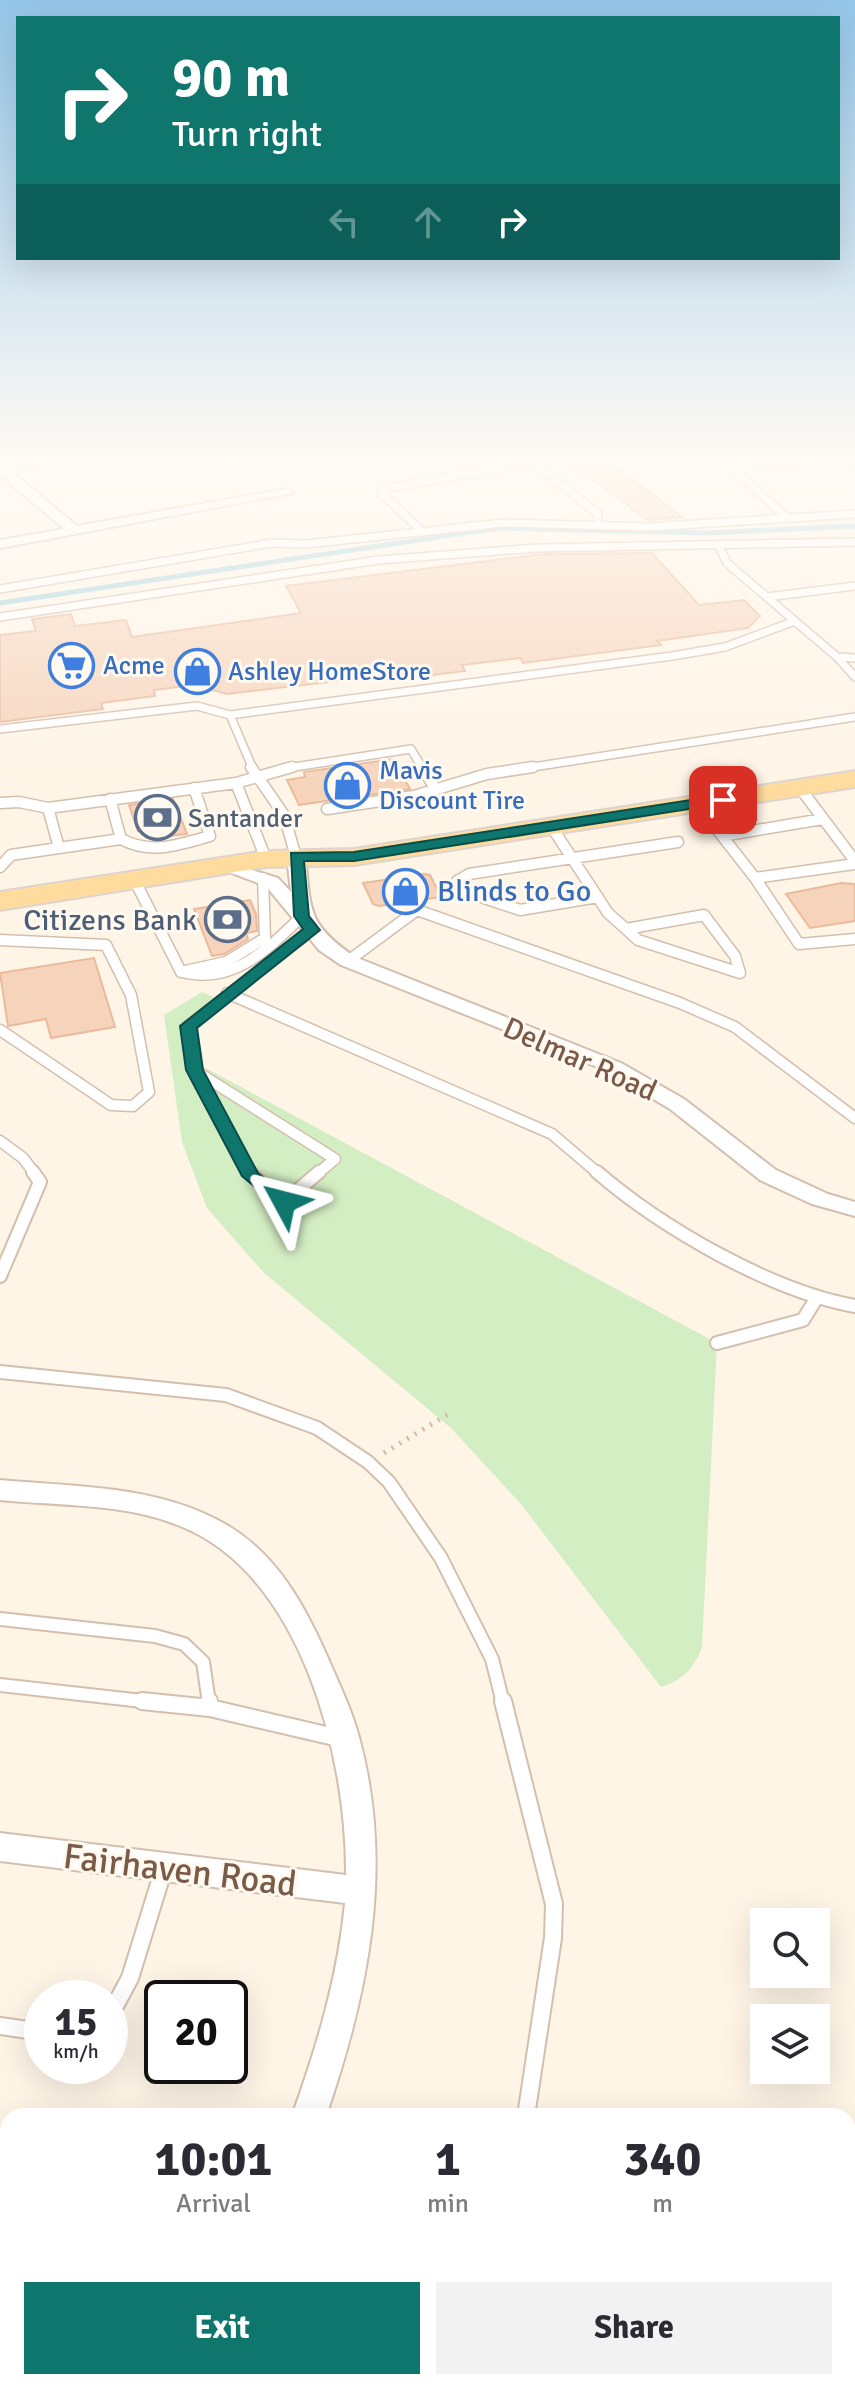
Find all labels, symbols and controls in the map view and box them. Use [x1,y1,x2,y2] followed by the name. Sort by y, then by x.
[172,43,290,112] text: 90 m
[40,48,144,152] icon: right
[172,112,322,157] text: Turn right
[322,200,366,244] icon: left
[406,200,450,244] icon: ahead
[490,200,534,244] icon: right
[48,641,96,689] supermarket icon: Acme
[173,647,221,695] shop icon: Ashley HomeStore
[103,650,165,682] place label: Acme
[228,656,431,688] place label: Ashley HomeStore
[379,755,525,817] place label: Mavis Discount Tire
[324,761,372,809] shop icon: Mavis Discount Tire
[689,766,757,834] pin
[701,778,745,822] icon: arrive
[133,794,181,842] bank icon: Santander
[188,803,303,835] place label: Santander
[382,867,430,915] shop icon: Blinds to Go
[437,873,591,910] place label: Blinds to Go
[204,896,252,944] bank icon: Citizens Bank
[23,902,197,939] place label: Citizens Bank
[497,1009,662,1110] street label: Delmar Road
[242,1160,326,1244] position arrow
[61,1834,299,1907] street label: Fairhaven Road
[750,1908,830,2084] map controls
[750,1908,830,1988] button: search
[144,1980,248,2084] speed limit sign: 20
[54,1997,98,2047] text: 15
[750,2004,830,2084] button: layers
[53,2039,99,2064] text: km/h
[155,2130,272,2189] text: 10:01
[435,2130,461,2189] text: 1
[624,2130,701,2189] text: 340
[176,2188,251,2220] text: Arrival
[427,2188,469,2220] text: min
[652,2188,673,2220] text: m
[24,2282,420,2374] button: Exit
[436,2282,832,2374] button: Share

